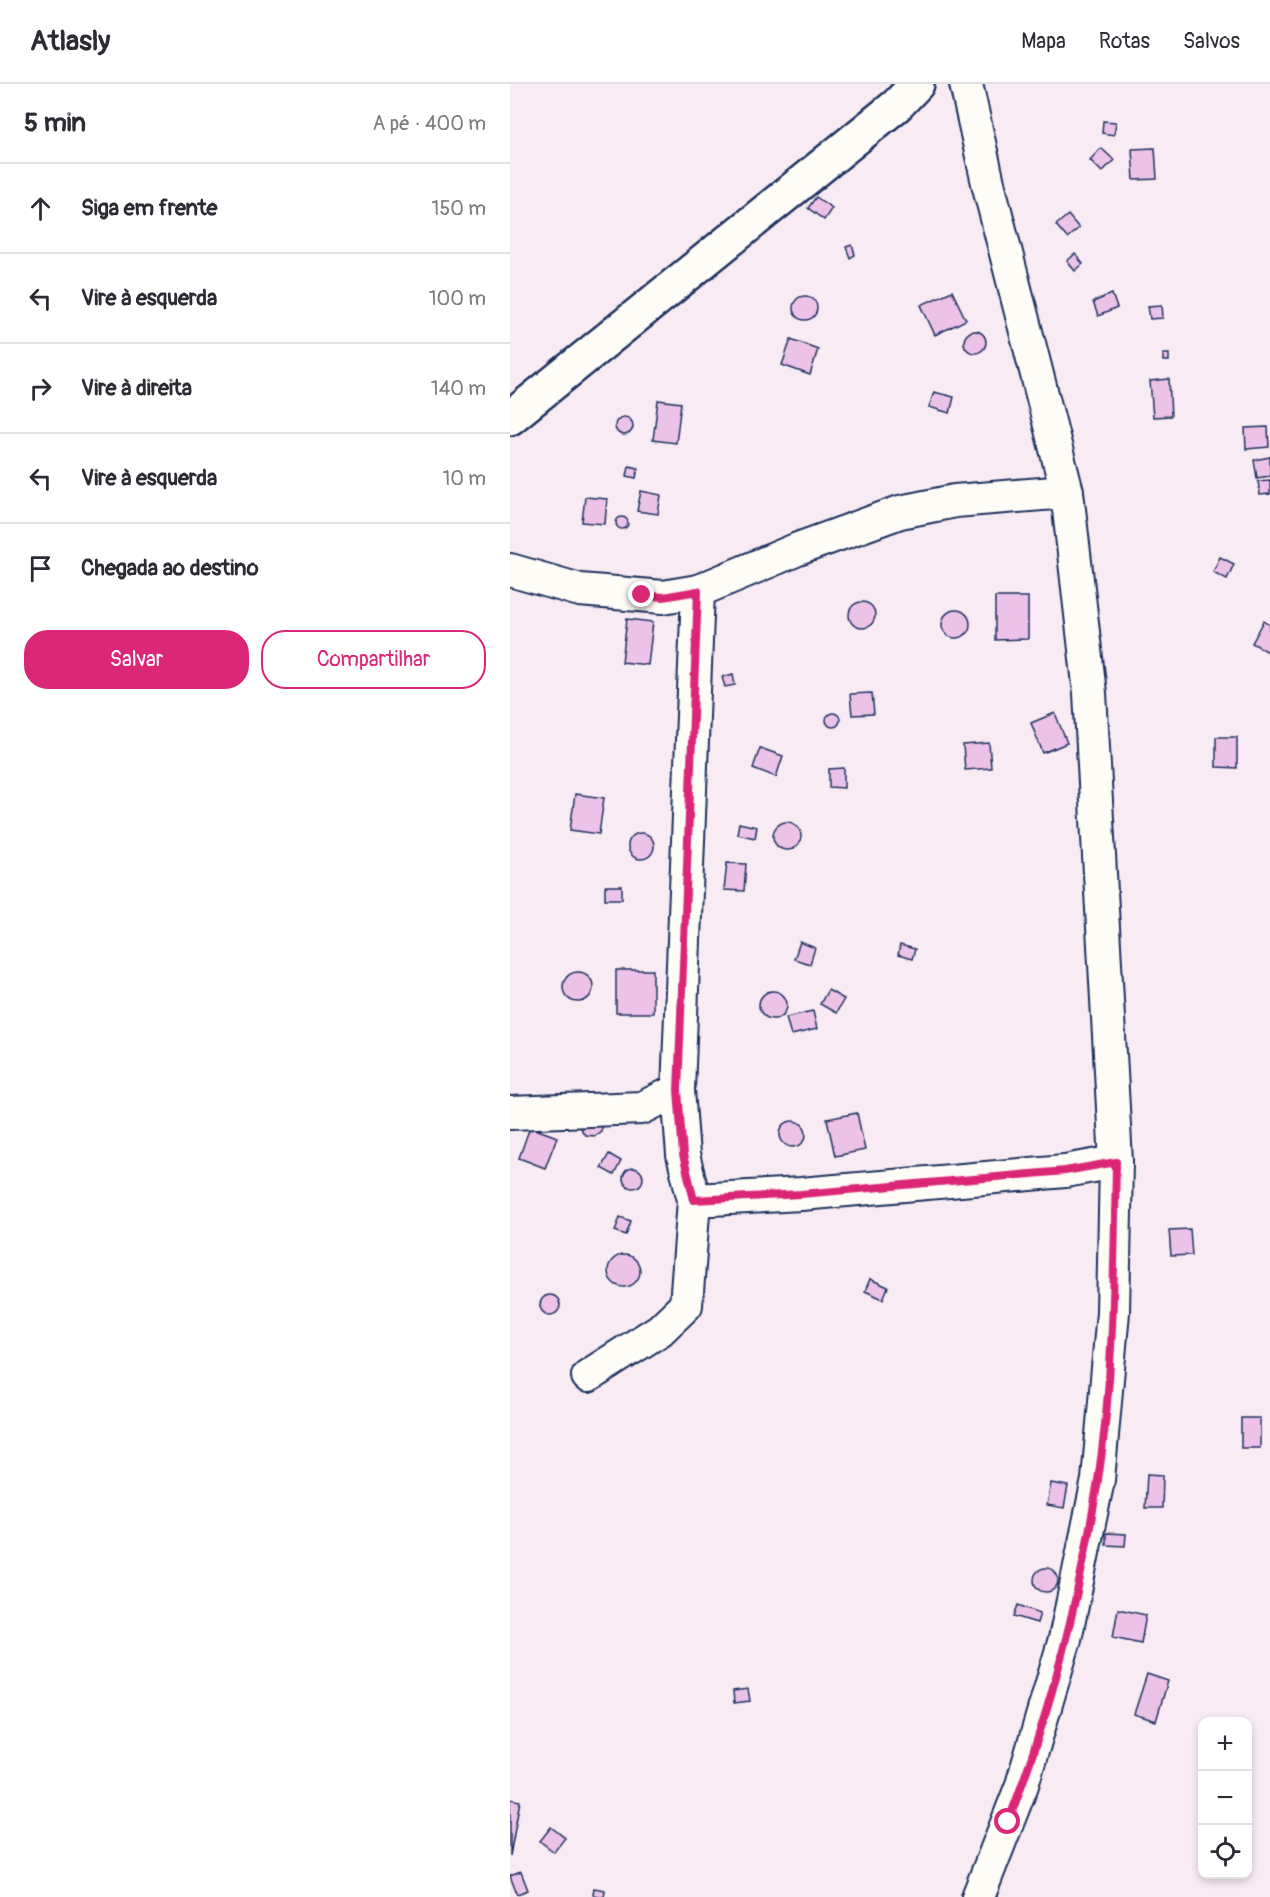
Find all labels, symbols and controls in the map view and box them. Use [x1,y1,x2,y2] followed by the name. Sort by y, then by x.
[30,24,110,59] text: Atlasly
[1021,28,1066,55] text: Mapa
[1099,28,1150,55] text: Rotas
[1183,28,1240,55] text: Salvos
[24,107,86,139] text: 5 min
[372,111,486,136] text: A pé · 400 m
[24,192,57,225] icon: ahead
[81,194,217,222] text: Siga em frente
[432,196,486,221] text: 150 m
[24,282,57,315] icon: left
[81,284,217,312] text: Vire à esquerda
[429,286,486,311] text: 100 m
[24,372,57,405] icon: right
[81,374,192,402] text: Vire à direita
[431,376,486,401] text: 140 m
[24,462,57,495] icon: left
[81,464,217,492] text: Vire à esquerda
[442,466,486,491] text: 10 m
[24,552,57,585] icon: arrive
[81,554,259,582] text: Chegada ao destino
[628,581,654,607] route end
[24,630,249,689] button: Salvar
[261,630,486,689] button: Compartilhar
[1198,1717,1252,1879] map controls
[1198,1717,1252,1771] button: +
[1198,1771,1252,1825] button: −
[994,1808,1020,1834] route start
[1198,1825,1252,1879] button: locate

